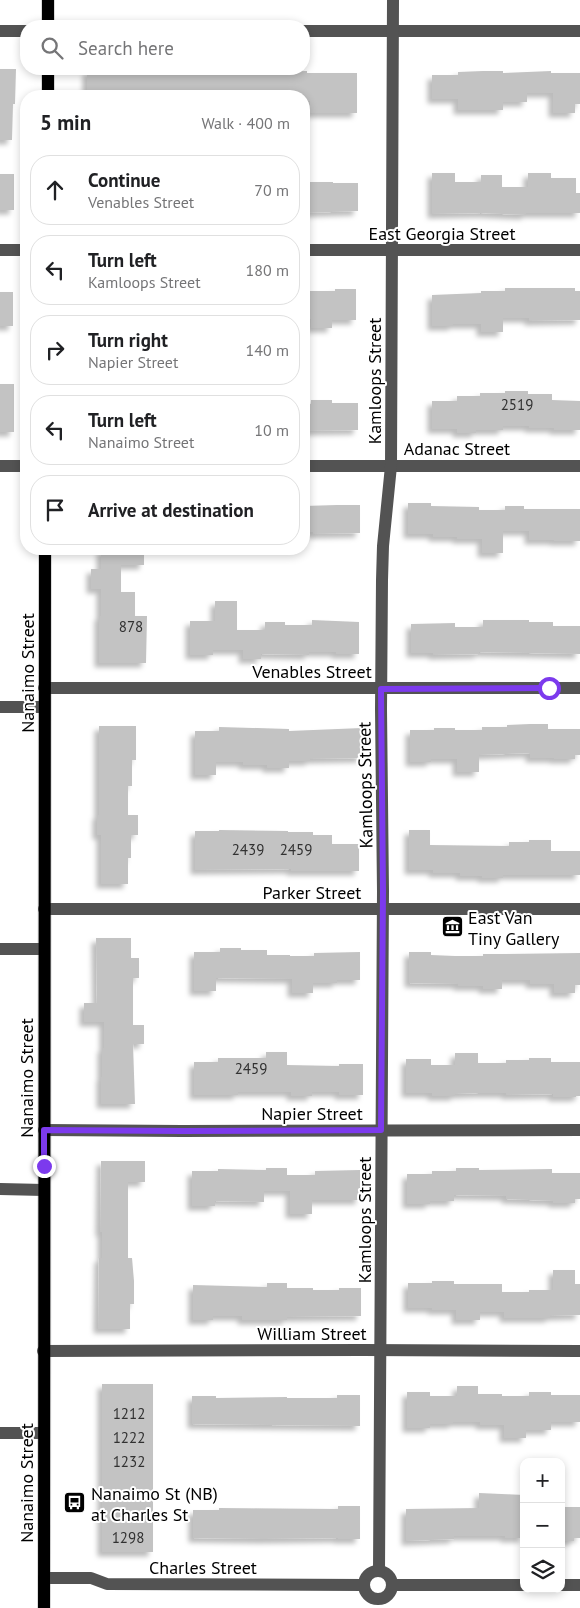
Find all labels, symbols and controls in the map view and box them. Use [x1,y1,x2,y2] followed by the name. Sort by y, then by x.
[20,20,310,75] search box
[38,34,66,62] icon: search
[78,36,174,60] text: Search here
[40,109,91,136] text: 5 min
[201,113,290,133] text: Walk · 400 m
[88,168,160,192] text: Continue
[41,176,69,204] icon: ahead
[254,180,289,200] text: 70 m
[88,192,194,212] text: Venables Street
[369,222,516,245] street label: East Georgia Street
[88,248,157,272] text: Turn left
[41,256,69,284] icon: left
[246,260,289,280] text: 180 m
[88,272,201,292] text: Kamloops Street
[363,318,386,444] street label: Kamloops Street
[88,328,168,352] text: Turn right
[41,336,69,364] icon: right
[246,340,289,360] text: 140 m
[88,352,178,372] text: Napier Street
[501,395,533,414] house number: 2519
[88,408,157,432] text: Turn left
[41,416,69,444] icon: left
[254,420,289,440] text: 10 m
[88,432,194,452] text: Nanaimo Street
[404,437,510,460] street label: Adanac Street
[41,496,69,524] icon: arrive
[88,498,254,522] text: Arrive at destination
[16,613,39,733] street label: Nanaimo Street
[119,617,143,636] house number: 878
[251,660,372,683] street label: Venables Street
[538,677,561,700] route start
[352,721,378,849] street label: Kamloops Street
[232,840,264,859] house number: 2439
[280,840,312,859] house number: 2459
[263,881,361,904] street label: Parker Street
[468,906,560,950] place label: East Van Tiny Gallery
[440,915,464,939] museum icon: East Van Tiny Gallery
[15,1018,38,1138] street label: Nanaimo Street
[235,1059,267,1078] house number: 2459
[261,1102,363,1125] street label: Napier Street
[33,1155,56,1178] route end
[353,1157,376,1283] street label: Kamloops Street
[257,1322,367,1345] street label: William Street
[113,1404,145,1423] house number: 1212
[15,1423,38,1543] street label: Nanaimo Street
[113,1428,145,1447] house number: 1222
[113,1452,145,1471] house number: 1232
[520,1458,565,1593] map controls
[520,1458,565,1503] button: +
[91,1482,218,1526] place label: Nanaimo St (NB) at Charles St
[63,1491,87,1515] bus stop icon: Nanaimo St (NB) at Charles St
[520,1503,565,1548] button: −
[112,1528,144,1547] house number: 1298
[520,1548,565,1593] button: layers
[149,1556,257,1579] street label: Charles Street

